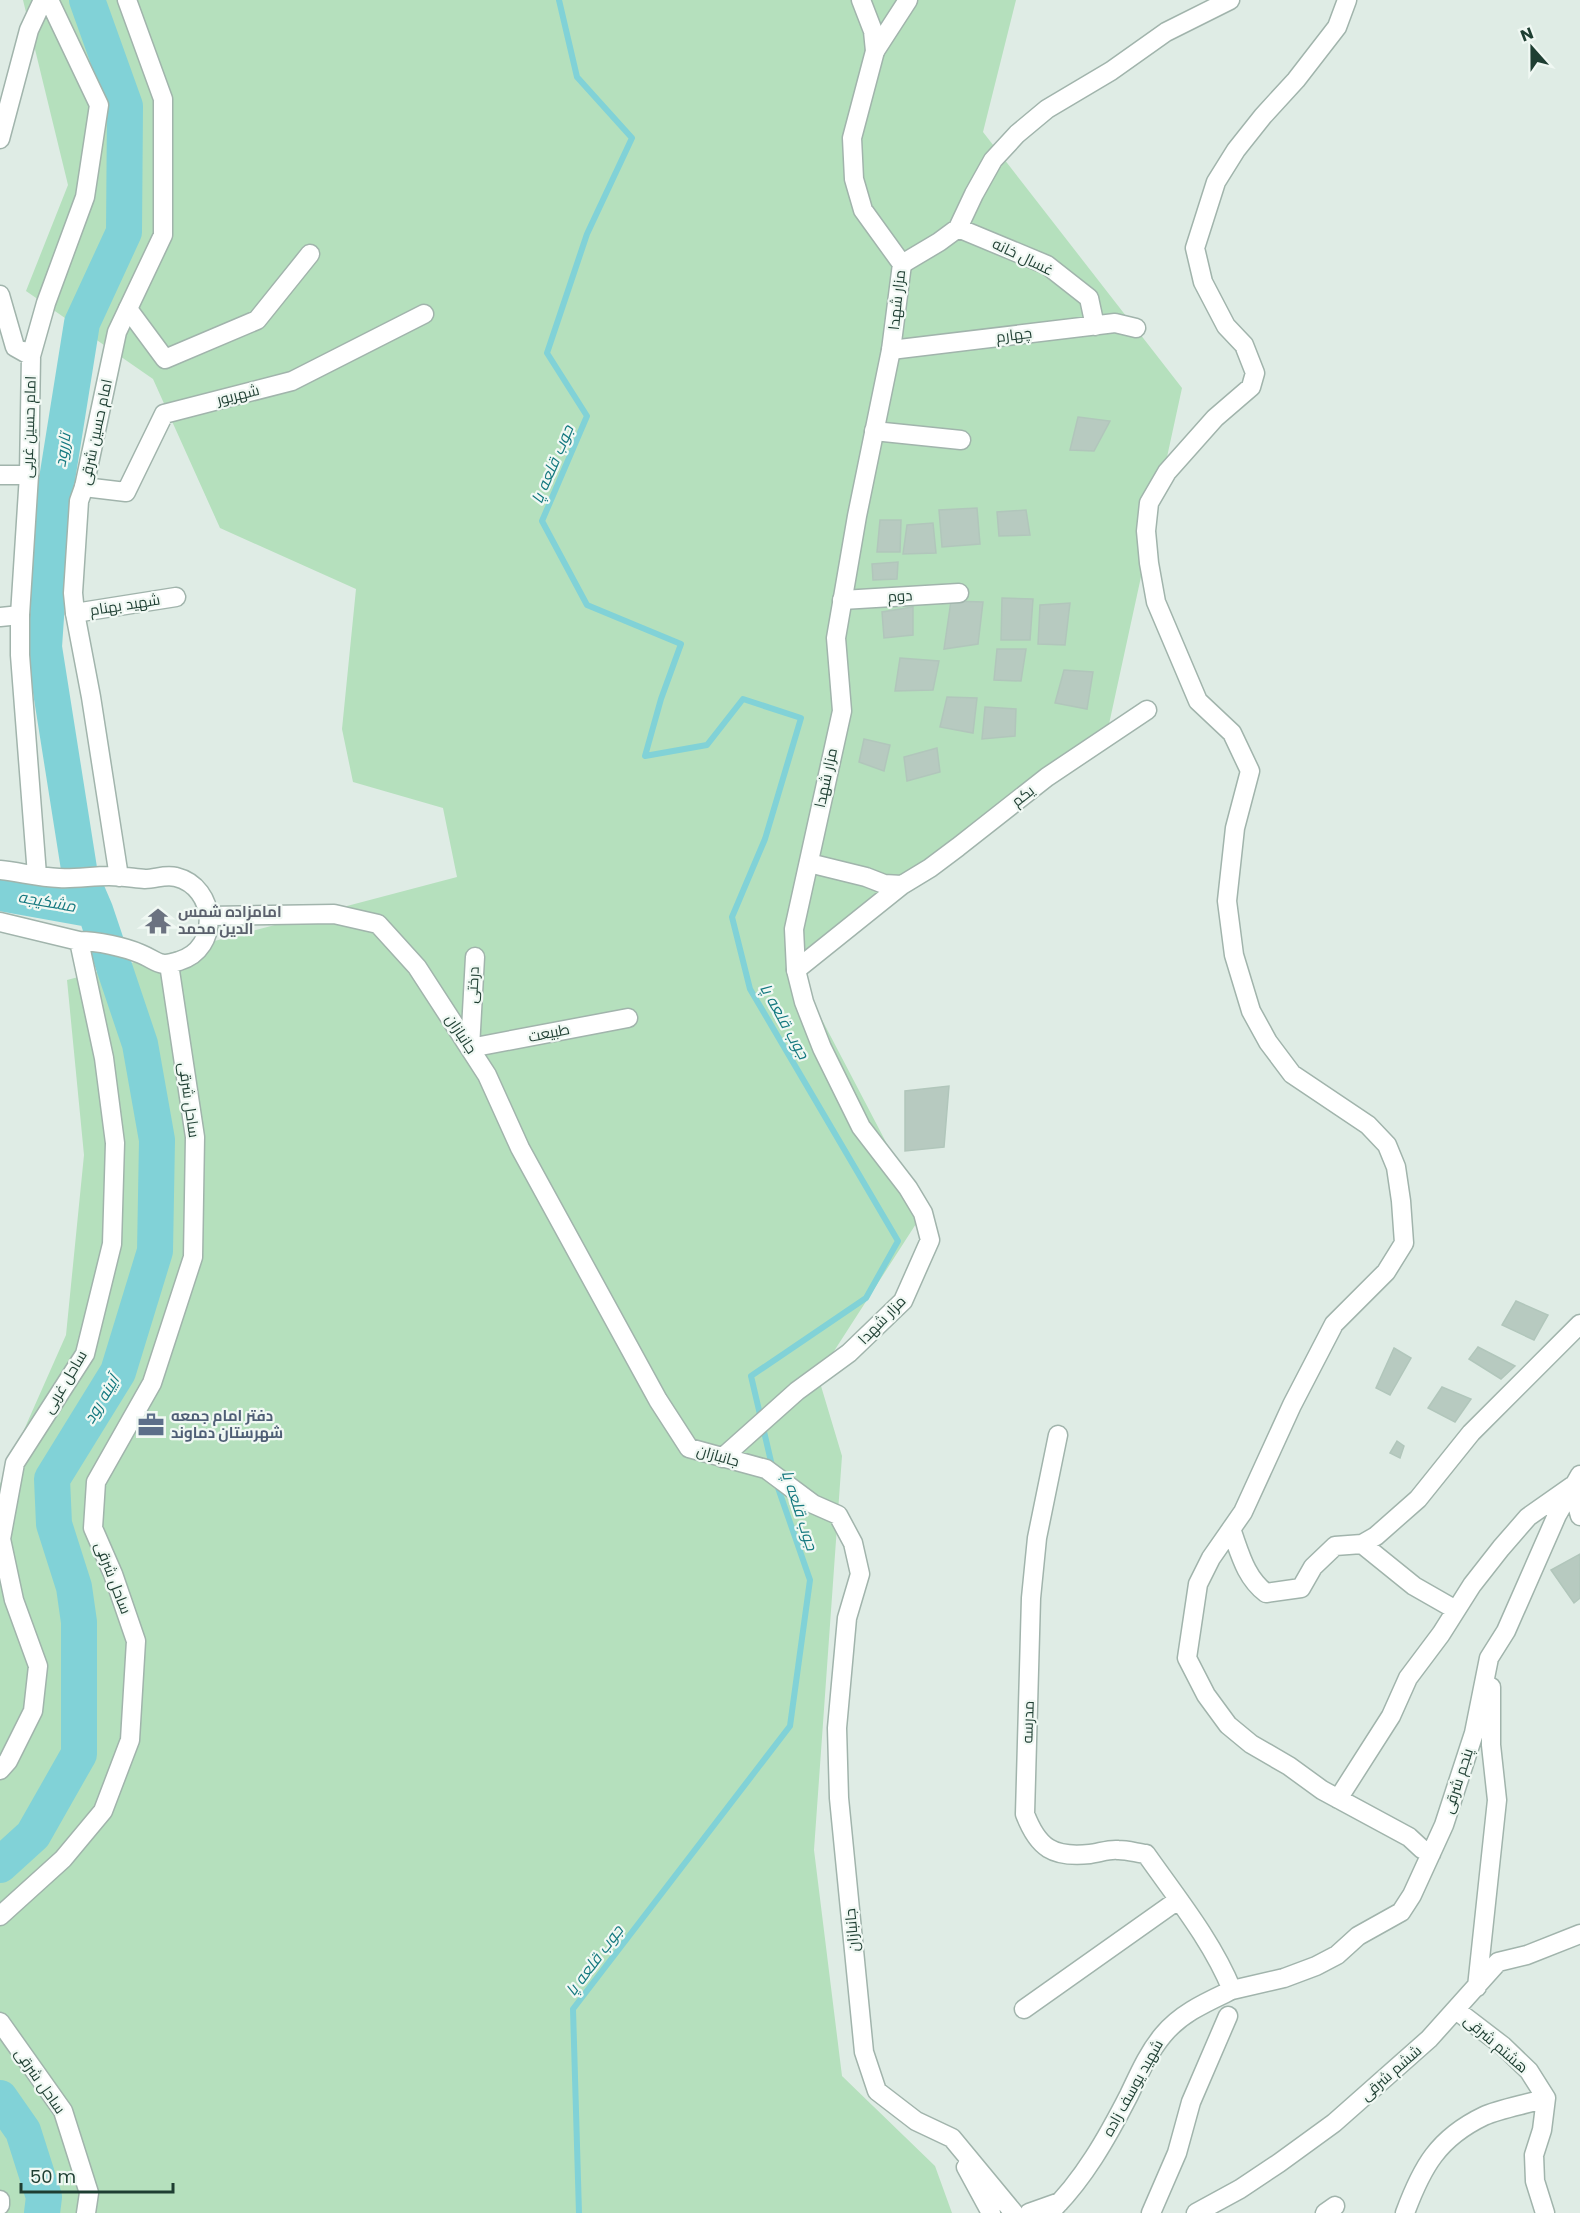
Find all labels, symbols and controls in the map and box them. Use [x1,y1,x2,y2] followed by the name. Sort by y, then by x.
[1502,18,1562,78] north arrow
[1517,22,1537,47] text: N
[989,233,1057,280] street label: غسال خانه
[883,269,910,331] street label: مزار شهدا
[995,322,1033,347] street label: چهارم
[16,376,41,478] street label: امام حسین غربی
[74,377,117,487] street label: امام حسین شرقی
[213,379,261,410] street label: شهریور
[526,420,580,507] water label: جوب قلعه پا
[48,429,77,469] water label: تاررود
[887,584,913,607] street label: دوم
[88,589,162,620] street label: شهید بهنام
[809,746,842,810] street label: مزار شهدا
[1007,780,1039,811] street label: یکم
[16,885,78,918] water label: مشکیجه
[178,901,282,939] place label: امامزاده شمس الدین محمد
[143,906,173,936] temple icon: امامزاده شمس الدین محمد
[461,966,484,1004] street label: درختی
[754,979,815,1064] water label: جوب قلعه پا
[441,1010,482,1058] street label: جانبازان
[526,1018,571,1047] street label: طبیعت
[174,1061,205,1139] street label: ساحل شرقی
[853,1291,910,1349] street label: مزار شهدا
[37,1346,92,1417] street label: ساحل غربی
[78,1368,127,1428] water label: آیینه رود
[171,1405,283,1443] place label: دفتر امام جمعه شهرستان دماوند
[136,1410,166,1440] office icon: دفتر امام جمعه شهرستان دماوند
[694,1439,742,1472] street label: جانبازان
[776,1467,824,1554] water label: جوب قلعه پا
[90,1539,137,1617] street label: ساحل شرقی
[1016,1700,1039,1744] street label: مدرسه
[1437,1746,1478,1816] street label: پنجم شرقی
[839,1907,864,1953] street label: جانبازان
[560,1919,629,2001] water label: جوب قلعه پا
[1460,2010,1533,2078] street label: هشتم شرقی
[1097,2036,1168,2140] street label: شهید یوسف زاده
[1355,2040,1426,2105] street label: ششم شرقی
[10,2044,71,2118] street label: ساحل شرقی
[21,2156,172,2194] scale bar
[30,2164,76,2189] text: 50 m

